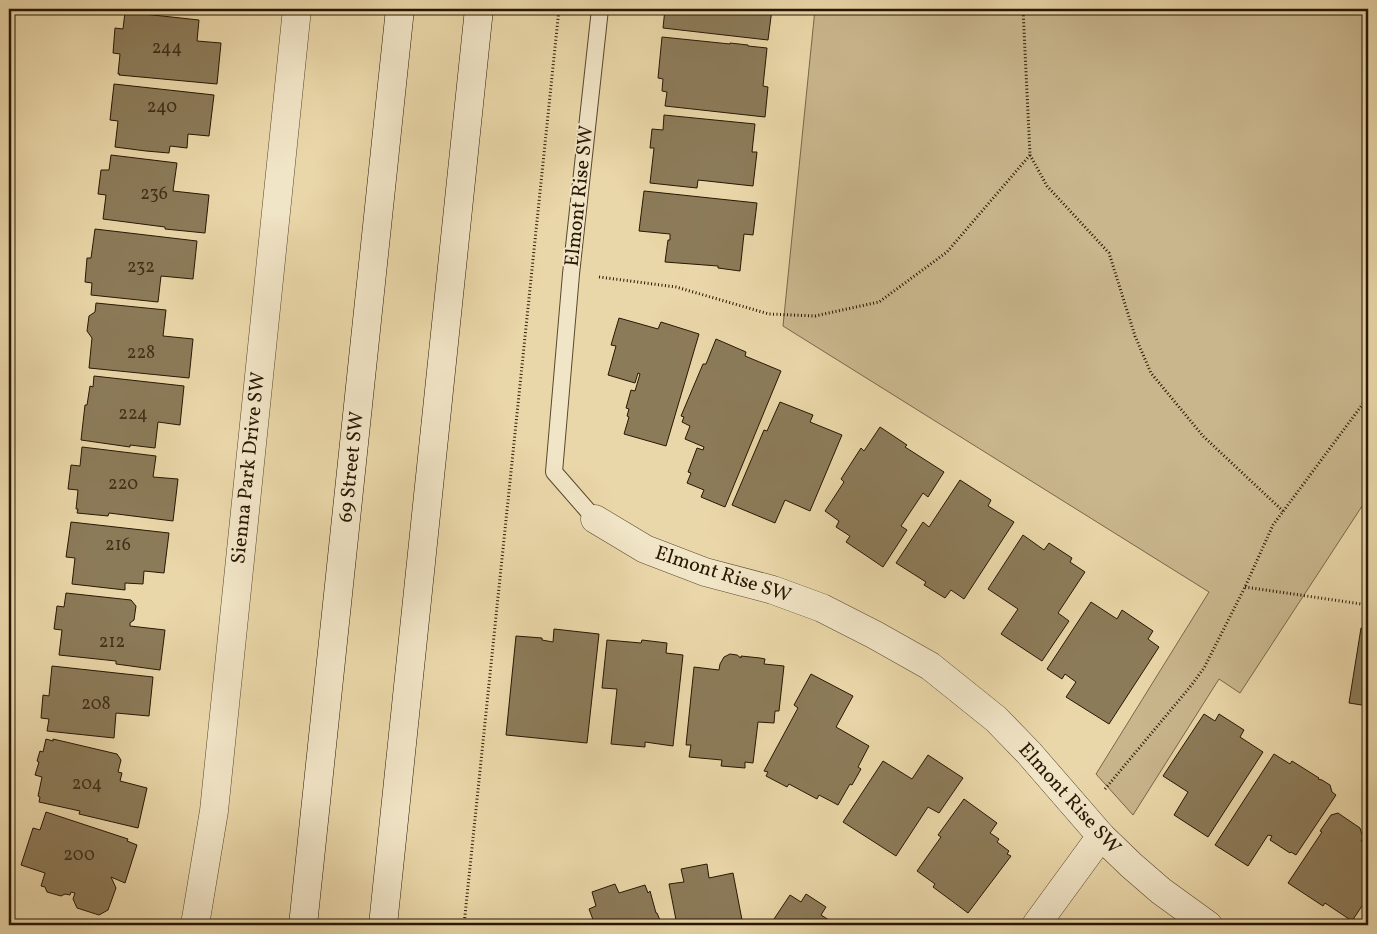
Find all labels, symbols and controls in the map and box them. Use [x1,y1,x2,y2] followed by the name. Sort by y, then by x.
[152,36,182,61] house number: 244
[147,95,177,120] house number: 240
[559,124,601,268] street label: Elmont Rise SW
[140,182,168,207] house number: 236
[127,255,155,280] house number: 232
[127,341,155,366] house number: 228
[225,371,273,565] street label: Sienna Park Drive SW
[118,402,148,427] house number: 224
[332,410,372,524] street label: 69 Street SW
[108,472,138,497] house number: 220
[105,533,131,558] house number: 216
[651,540,795,610] street label: Elmont Rise SW
[99,630,125,655] house number: 212
[81,692,111,717] house number: 208
[1011,737,1127,861] street label: Elmont Rise SW
[72,772,102,797] house number: 204
[63,843,95,868] house number: 200

